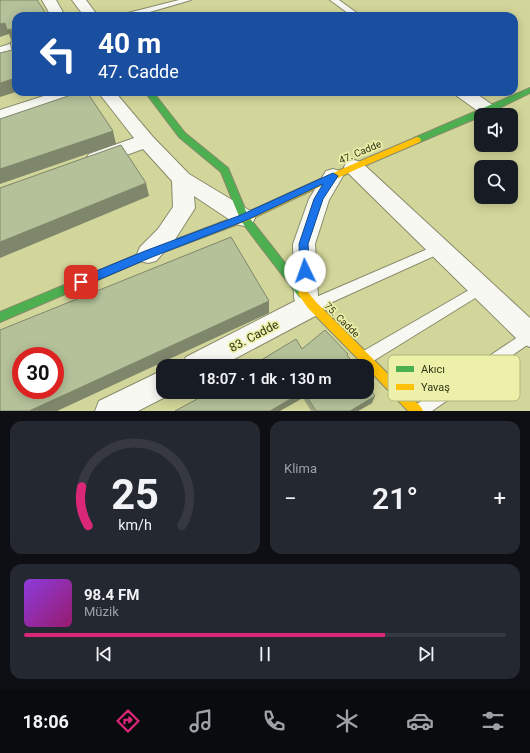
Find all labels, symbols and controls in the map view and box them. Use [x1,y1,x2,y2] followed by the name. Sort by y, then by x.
[98,27,161,60] text: 40 m
[32,28,84,80] icon: left
[98,61,179,82] text: 47. Cadde
[474,108,518,204] map controls
[474,108,518,152] button: sound
[337,138,383,166] street label: 47. Cadde
[474,160,518,204] button: search
[284,250,326,292] position arrow
[64,265,98,299] pin
[70,271,92,293] icon: arrive
[322,300,362,340] street label: 75. Cadde
[227,317,281,355] street label: 83. Cadde
[12,347,64,399] speed limit sign: 30
[388,355,520,401] legend
[421,363,445,376] text: Akıcı
[198,370,332,388] text: 18:07 · 1 dk · 130 m
[421,381,450,394] text: Yavaş
[284,461,317,476] text: Klima
[111,469,159,518] text: 25
[372,481,418,516] text: 21°
[284,486,297,511] text: −
[494,486,506,511] text: +
[118,516,152,532] text: km/h
[84,586,139,604] text: 98.4 FM
[84,604,119,619] text: Müzik
[93,643,115,665] icon: previous
[254,643,276,665] icon: pause
[415,643,437,665] icon: next
[114,707,142,735] icon: directions
[187,707,215,735] icon: music
[260,707,288,735] icon: phone
[333,707,361,735] icon: climate
[406,707,434,735] icon: car
[479,707,507,735] icon: filters
[23,711,69,732] text: 18:06

